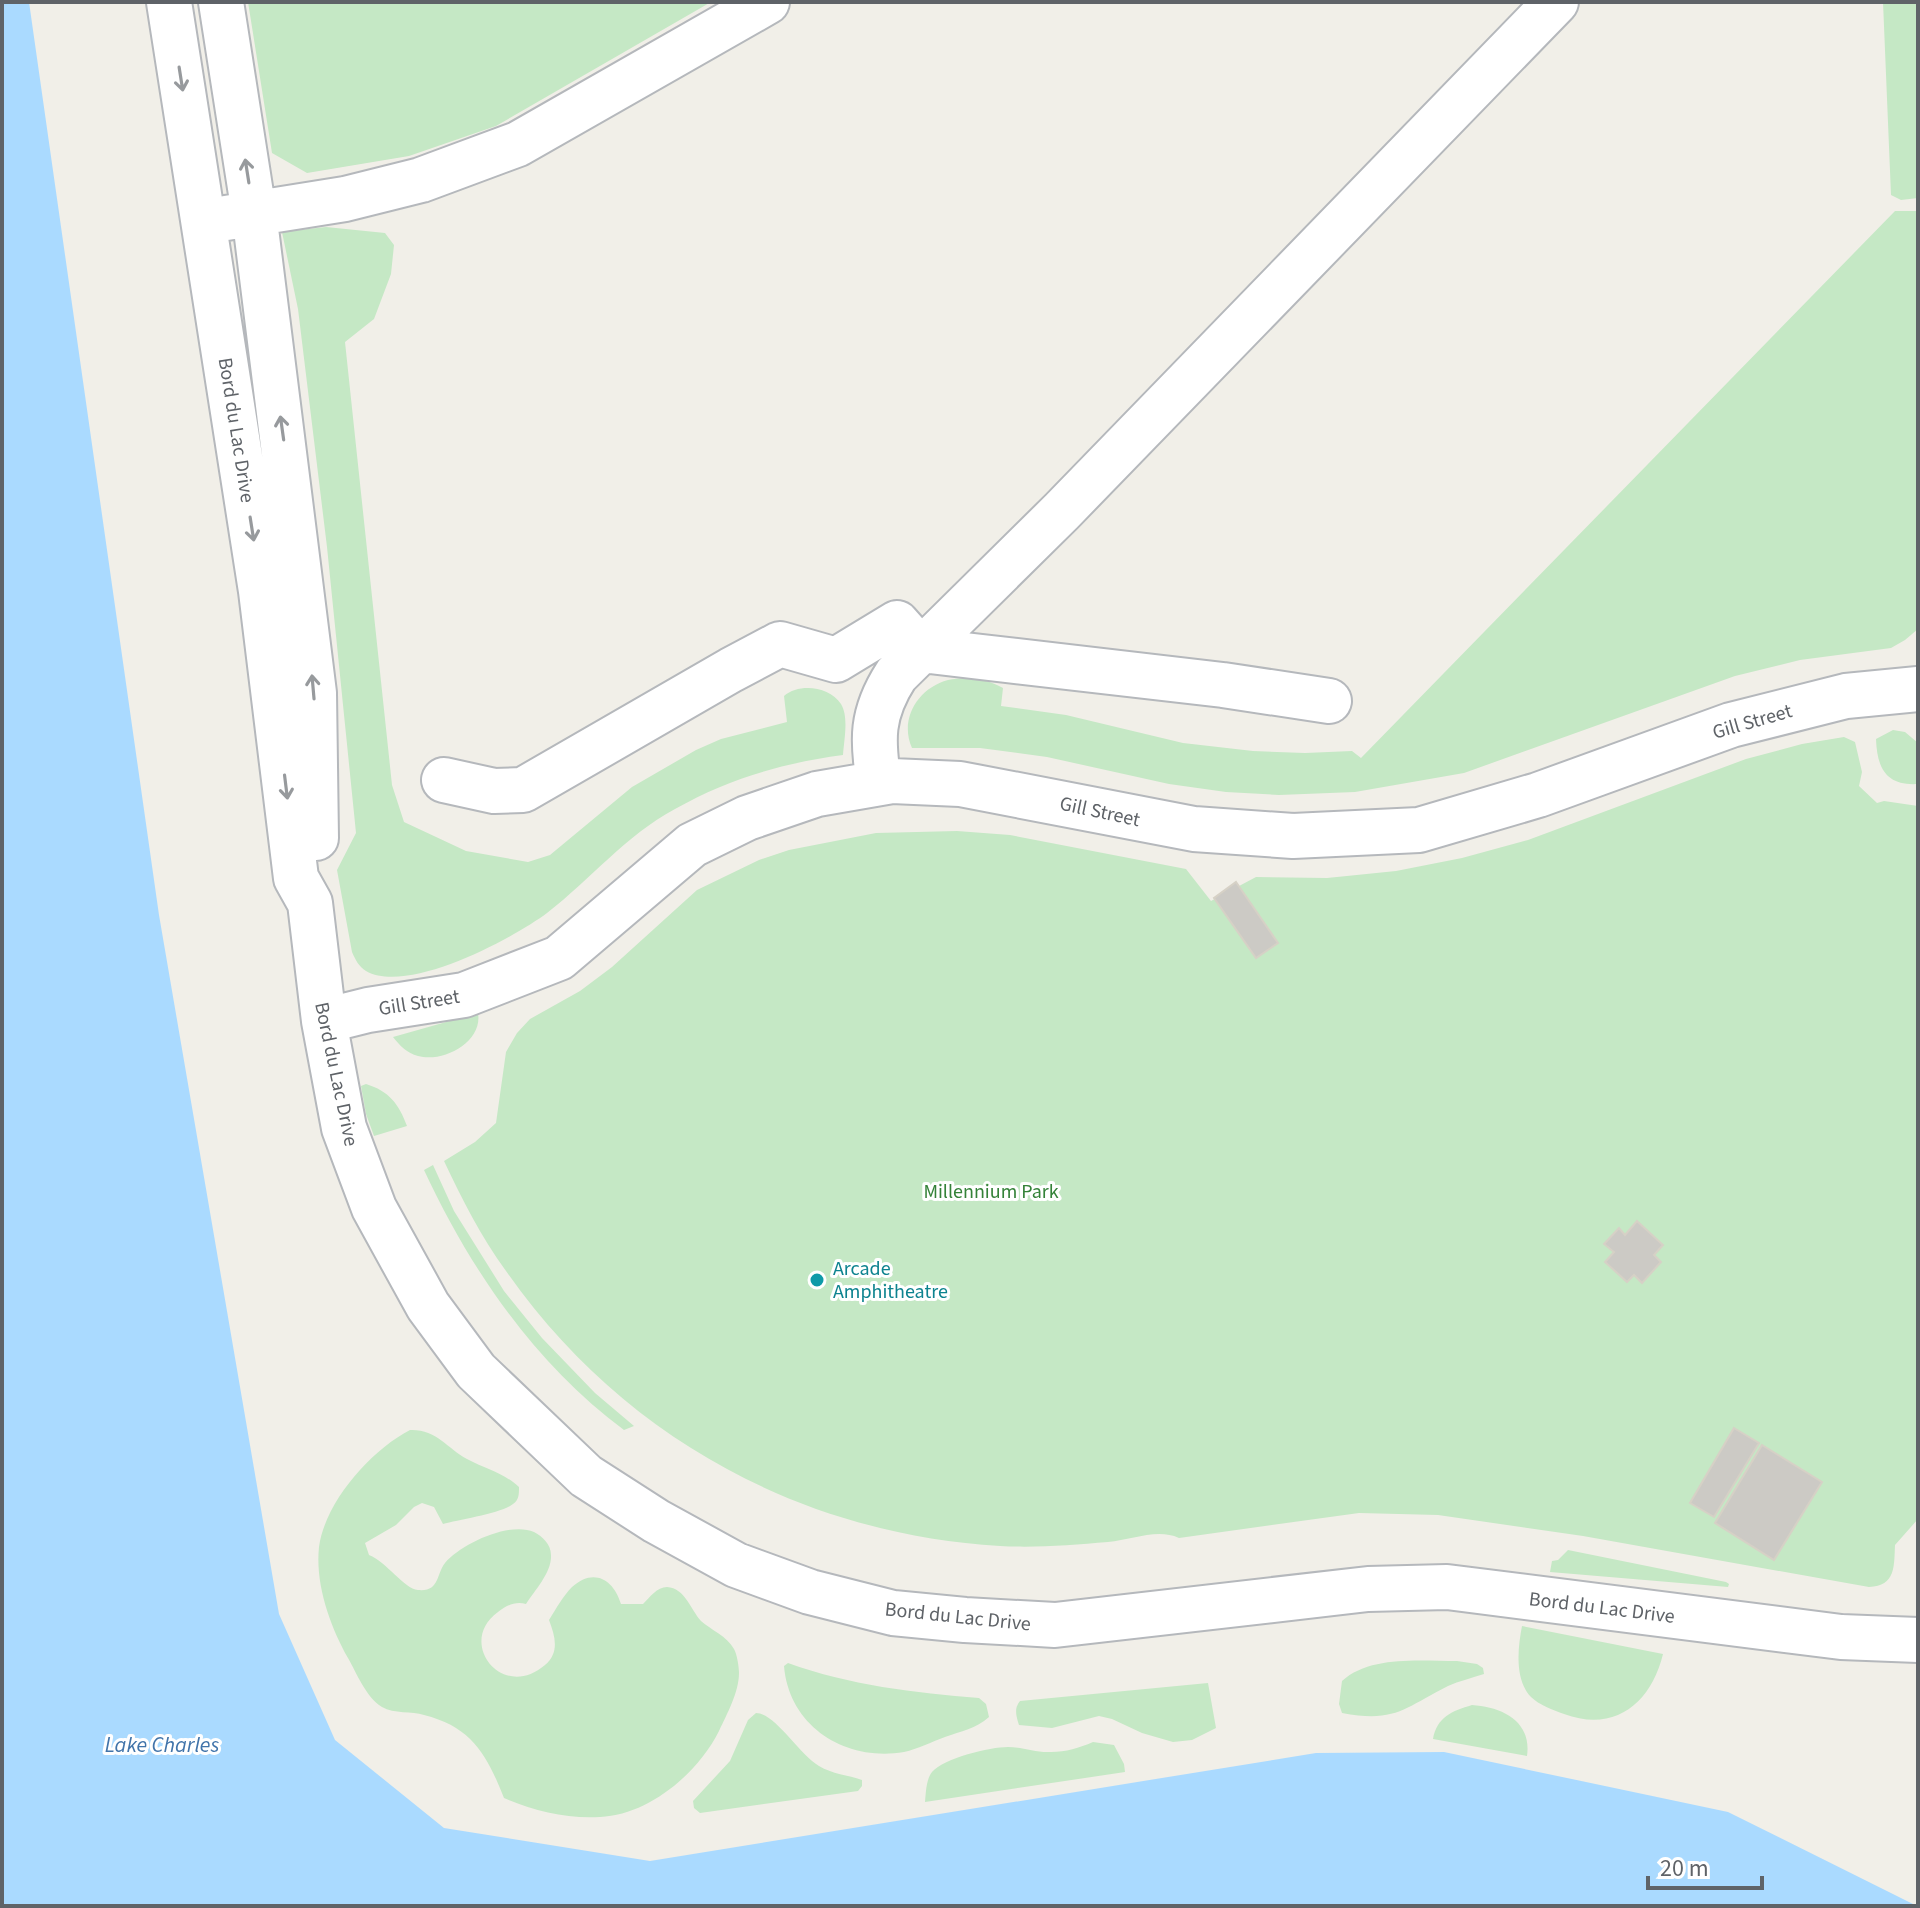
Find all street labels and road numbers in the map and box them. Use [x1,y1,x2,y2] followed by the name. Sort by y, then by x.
[211,356,261,505] street label: Bord du Lac Drive
[1709,697,1796,747] street label: Gill Street
[1057,790,1143,834] street label: Gill Street
[377,983,462,1023] street label: Gill Street
[307,1000,365,1149] street label: Bord du Lac Drive
[1527,1585,1676,1631] street label: Bord du Lac Drive
[883,1595,1032,1639] street label: Bord du Lac Drive

